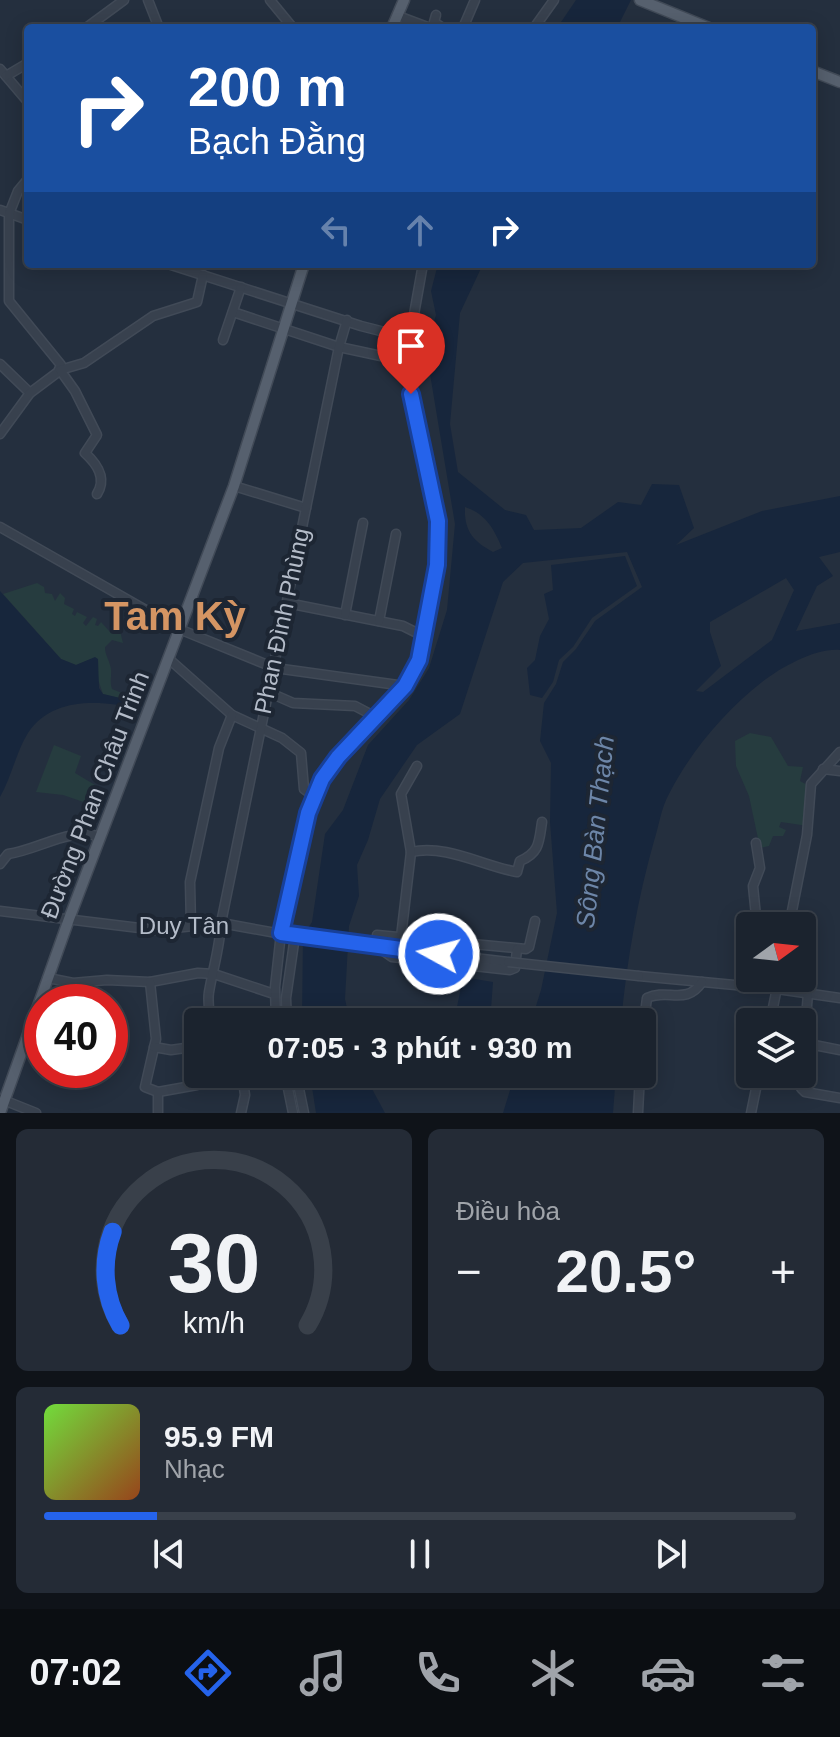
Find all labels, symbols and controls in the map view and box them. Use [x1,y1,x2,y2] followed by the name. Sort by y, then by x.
[188,55,347,118] text: 200 m
[56,56,160,160] icon: right
[188,121,366,162] text: Bạch Đằng
[314,208,358,252] icon: left
[398,208,442,252] icon: ahead
[482,208,526,252] icon: right
[377,312,445,394] pin
[389,324,433,368] icon: arrive
[249,525,314,716] street label: Phan Đình Phùng
[104,594,247,638] district label: Tam Kỳ
[35,667,154,922] street label: Đường Phan Châu Trinh
[570,734,620,930] water label: Sông Bàn Thạch
[139,912,229,939] street label: Duy Tân
[397,912,481,996] position arrow
[736,912,816,992] north arrow
[736,912,816,1088] map controls
[24,984,128,1088] speed limit sign: 40
[736,1008,816,1088] button: layers
[267,1031,573,1064] text: 07:05 · 3 phút · 930 m
[456,1196,560,1226] text: Điều hòa
[168,1217,260,1310] text: 30
[556,1238,696,1305] text: 20.5°
[456,1247,482,1296] text: −
[770,1247,796,1296] text: +
[183,1307,245,1339] text: km/h
[164,1420,274,1453] text: 95.9 FM
[164,1454,225,1484] text: Nhạc
[147,1532,191,1576] icon: previous
[398,1532,442,1576] icon: pause
[649,1532,693,1576] icon: next
[180,1645,236,1701] icon: directions
[295,1645,351,1701] icon: music
[410,1645,466,1701] icon: phone
[525,1645,581,1701] icon: climate
[640,1645,696,1701] icon: car
[755,1645,811,1701] icon: filters
[29,1652,122,1693] text: 07:02

